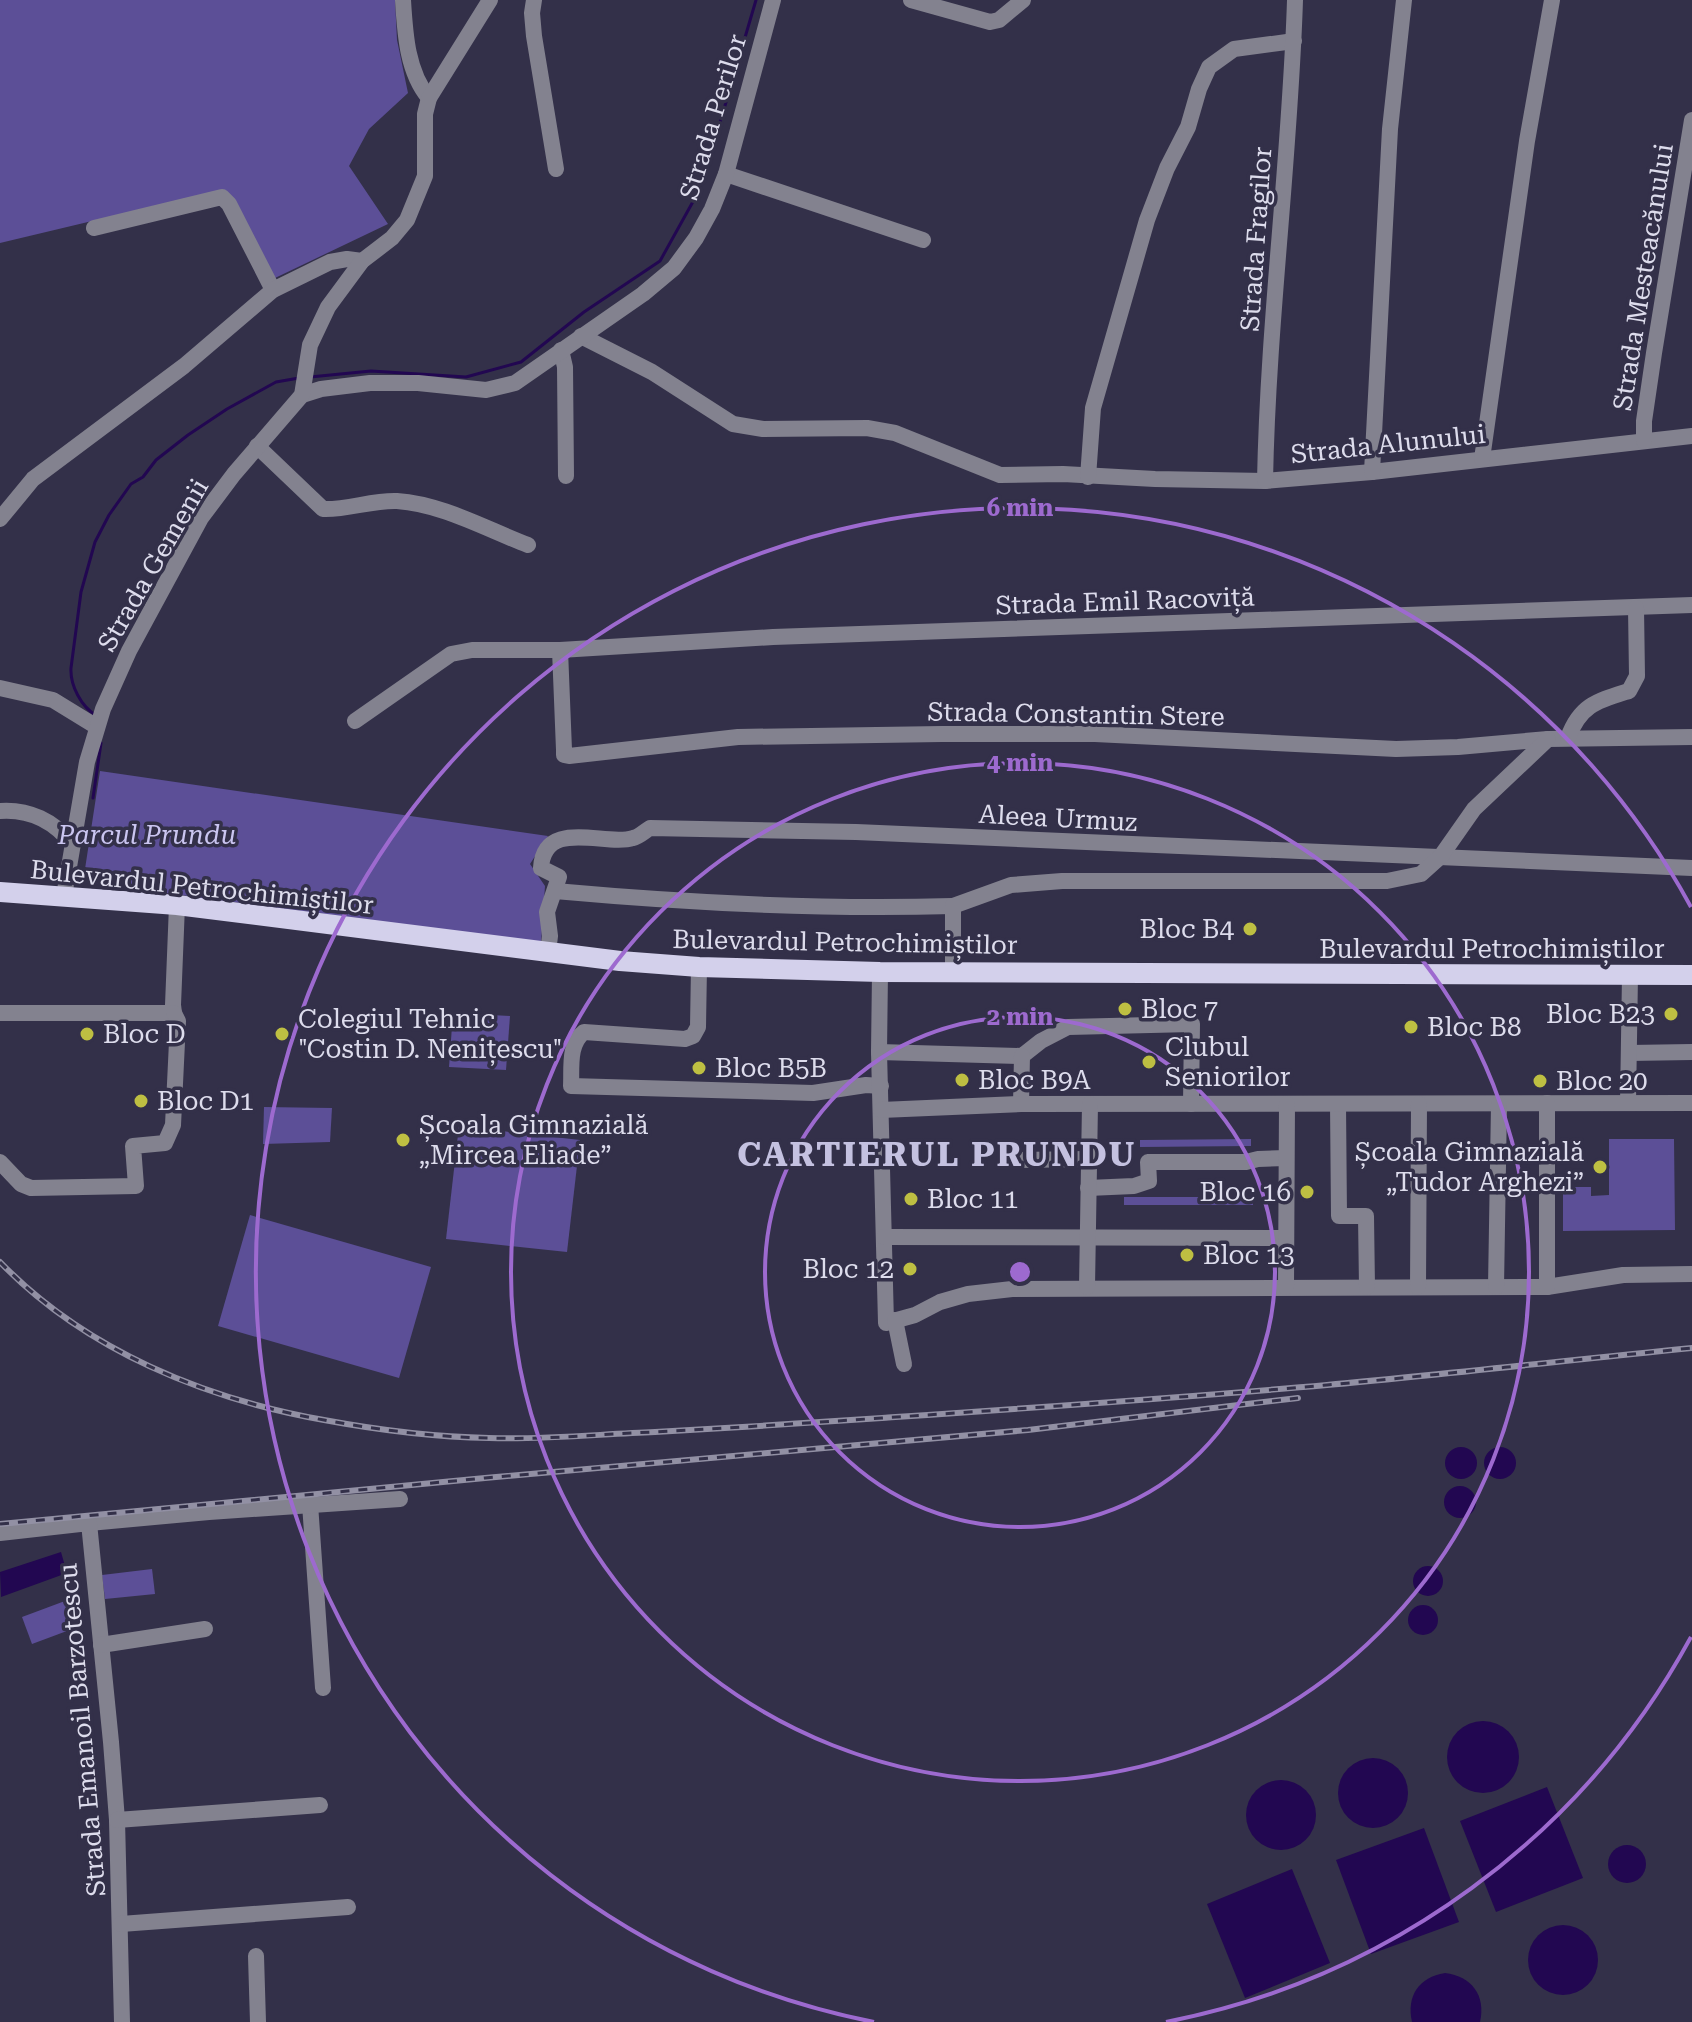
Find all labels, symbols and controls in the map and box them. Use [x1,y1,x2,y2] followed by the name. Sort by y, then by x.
[674,30,752,203] street label: Strada Perilor
[1607,141,1679,413] street label: Strada Mesteacănului
[1235,145,1277,332] street label: Strada Fragilor
[1289,419,1487,469] street label: Strada Alunului
[92,474,214,656] street label: Strada Gemenii
[987,494,1053,522] text: 6 min
[995,581,1255,623] street label: Strada Emil Racoviță
[927,696,1225,732] street label: Strada Constantin Stere
[987,749,1053,777] text: 4 min
[978,799,1138,837] street label: Aleea Urmuz
[57,820,236,850] park label: Parcul Prundu
[29,854,376,922] street label: Bulevardul Petrochimiștilor
[1140,914,1234,944] place label: Bloc B4
[1241,920,1259,938] marker: Bloc B4
[672,924,1018,962] street label: Bulevardul Petrochimiștilor
[1319,934,1665,966] street label: Bulevardul Petrochimiștilor
[1141,994,1218,1024] place label: Bloc 7
[1546,999,1655,1029] place label: Bloc B23
[1116,1000,1134,1018] marker: Bloc 7
[987,1003,1053,1031] text: 2 min
[298,1004,562,1066] place label: Colegiul Tehnic "Costin D. Nenițescu"
[1662,1005,1680,1023] marker: Bloc B23
[1427,1012,1521,1042] place label: Bloc B8
[1402,1018,1420,1036] marker: Bloc B8
[103,1019,186,1049] place label: Bloc D
[78,1025,96,1043] marker: Bloc D
[273,1025,291,1043] marker: Colegiul Tehnic "Costin D. Nenițescu"
[1165,1032,1291,1092] place label: Clubul Seniorilor
[715,1053,827,1083] place label: Bloc B5B
[1140,1053,1158,1071] marker: Clubul Seniorilor
[690,1059,708,1077] marker: Bloc B5B
[978,1065,1091,1095] place label: Bloc B9A
[1556,1066,1648,1096] place label: Bloc 20
[953,1071,971,1089] marker: Bloc B9A
[1531,1072,1549,1090] marker: Bloc 20
[157,1086,254,1116] place label: Bloc D1
[132,1092,150,1110] marker: Bloc D1
[419,1110,648,1170] place label: Școala Gimnazială „Mircea Eliade”
[394,1131,412,1149] marker: Școala Gimnazială „Mircea Eliade”
[737,1134,1137,1174] district label: CARTIERUL PRUNDU
[1355,1137,1584,1197] place label: Școala Gimnazială „Tudor Arghezi”
[1591,1158,1609,1176] marker: Școala Gimnazială „Tudor Arghezi”
[1199,1177,1291,1207] place label: Bloc 16
[1298,1183,1316,1201] marker: Bloc 16
[927,1184,1019,1214] place label: Bloc 11
[902,1190,920,1208] marker: Bloc 11
[1203,1240,1295,1270] place label: Bloc 13
[1178,1246,1196,1264] marker: Bloc 13
[802,1254,894,1284] place label: Bloc 12
[1006,1258,1034,1286] centre of rings
[901,1260,919,1278] marker: Bloc 12
[52,1562,112,1898] street label: Strada Emanoil Barzotescu

